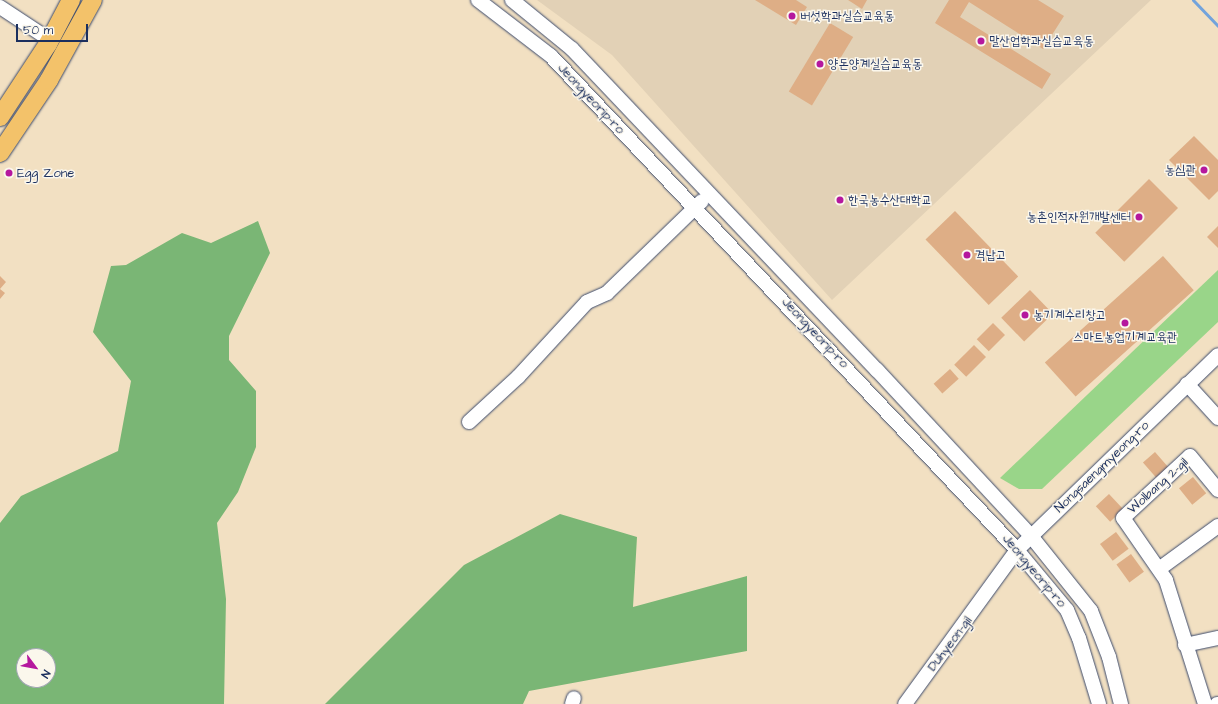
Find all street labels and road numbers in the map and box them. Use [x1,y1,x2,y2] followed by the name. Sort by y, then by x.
[554,60,628,138] street label: Jeongyeorip-ro
[778,294,852,372] street label: Jeongyeorip-ro
[1051,418,1153,516] street label: Nongsaengmyeong-ro
[1125,455,1191,517] street label: Wolbang 2-gil
[999,531,1069,611] street label: Jeongyeorip-ro
[924,614,976,674] street label: Duhyeon-gil

